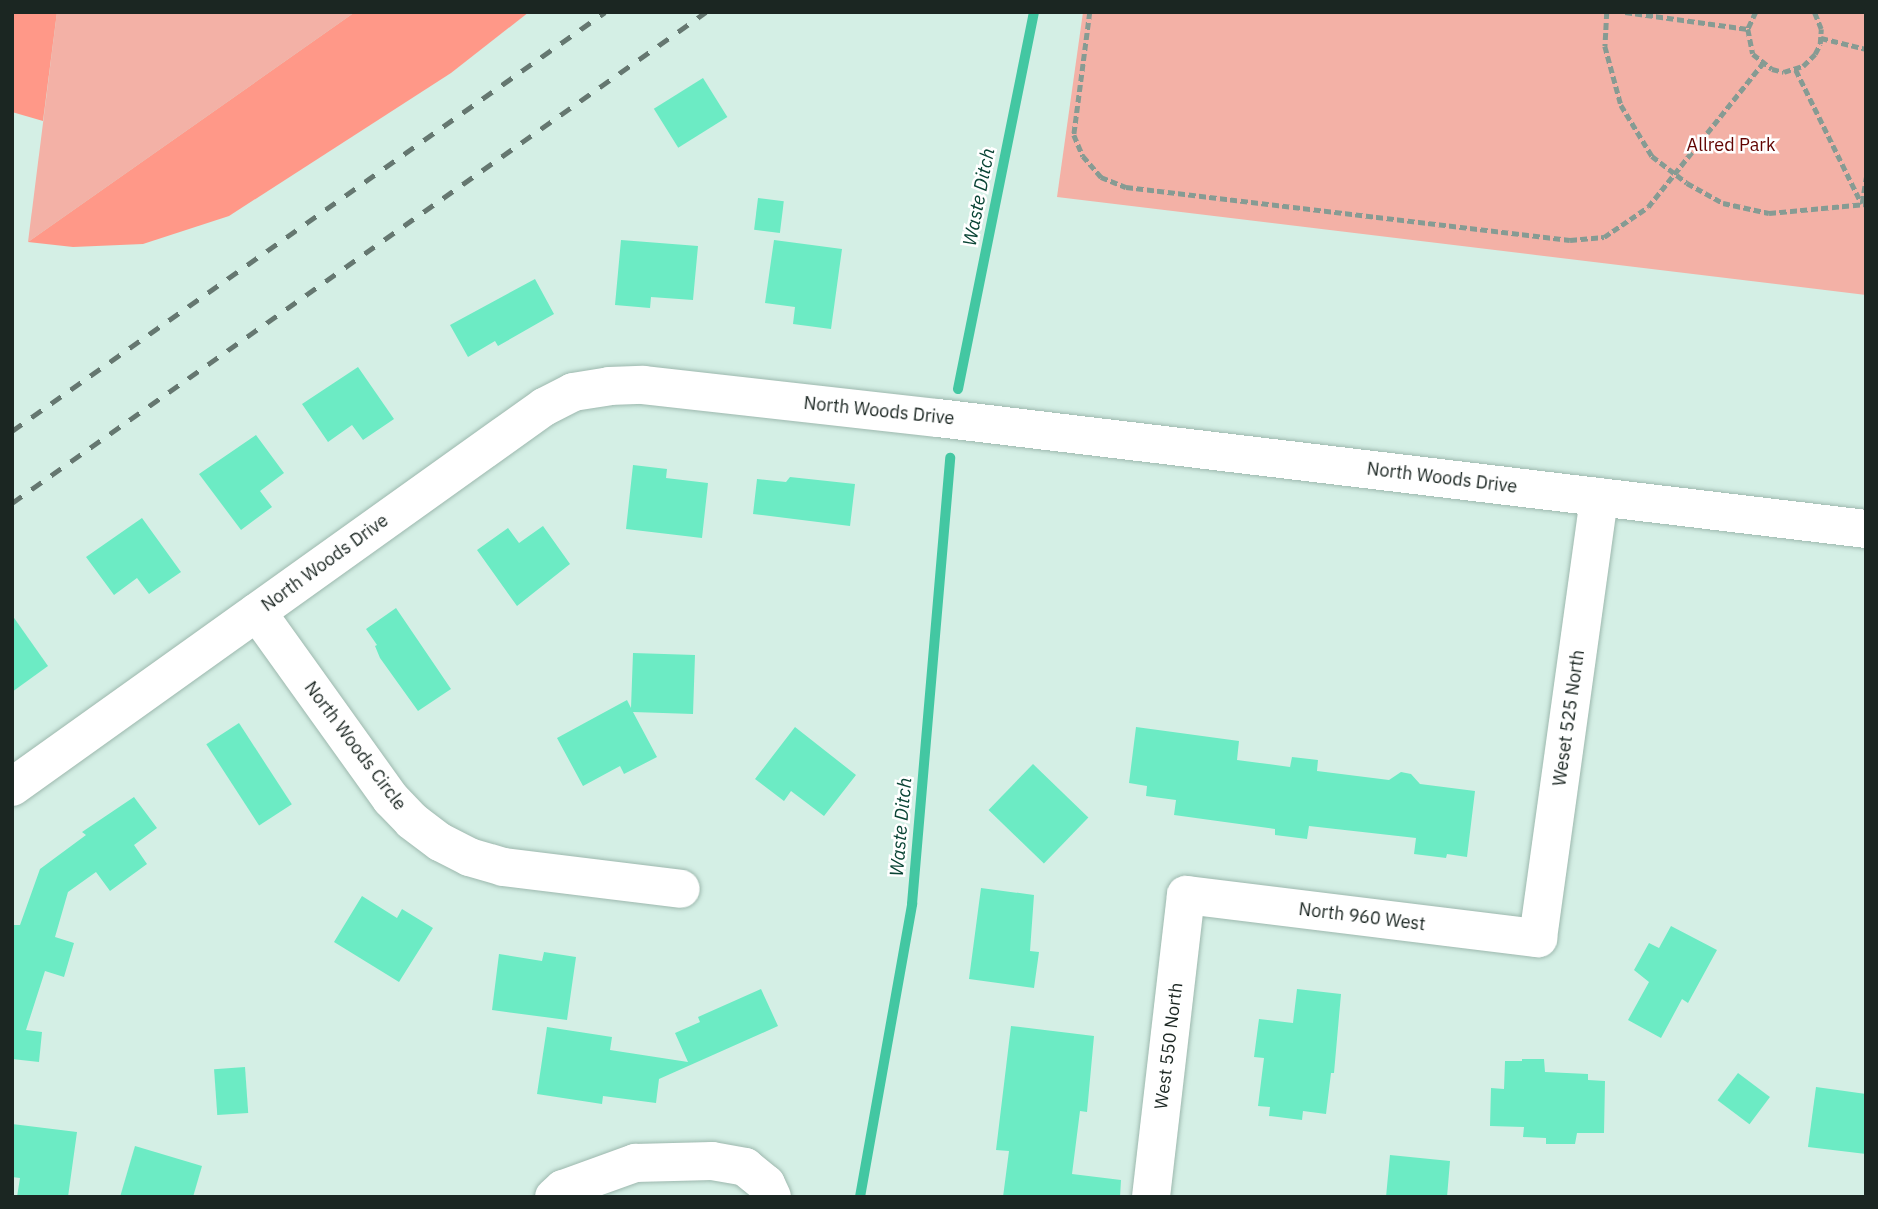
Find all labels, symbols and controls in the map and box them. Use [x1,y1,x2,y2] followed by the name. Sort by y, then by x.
[1687,134,1775,156] park label: Allred Park
[958,146,1000,248] water label: Waste Ditch
[803,392,955,430] street label: North Woods Drive
[1366,458,1518,498] street label: North Woods Drive
[257,510,393,616] street label: North Woods Drive
[1549,648,1589,788] street label: Weset 525 North
[300,677,410,815] street label: North Woods Circle
[885,777,917,877] water label: Waste Ditch
[1297,899,1427,935] street label: North 960 West
[1151,981,1187,1111] street label: West 550 North

